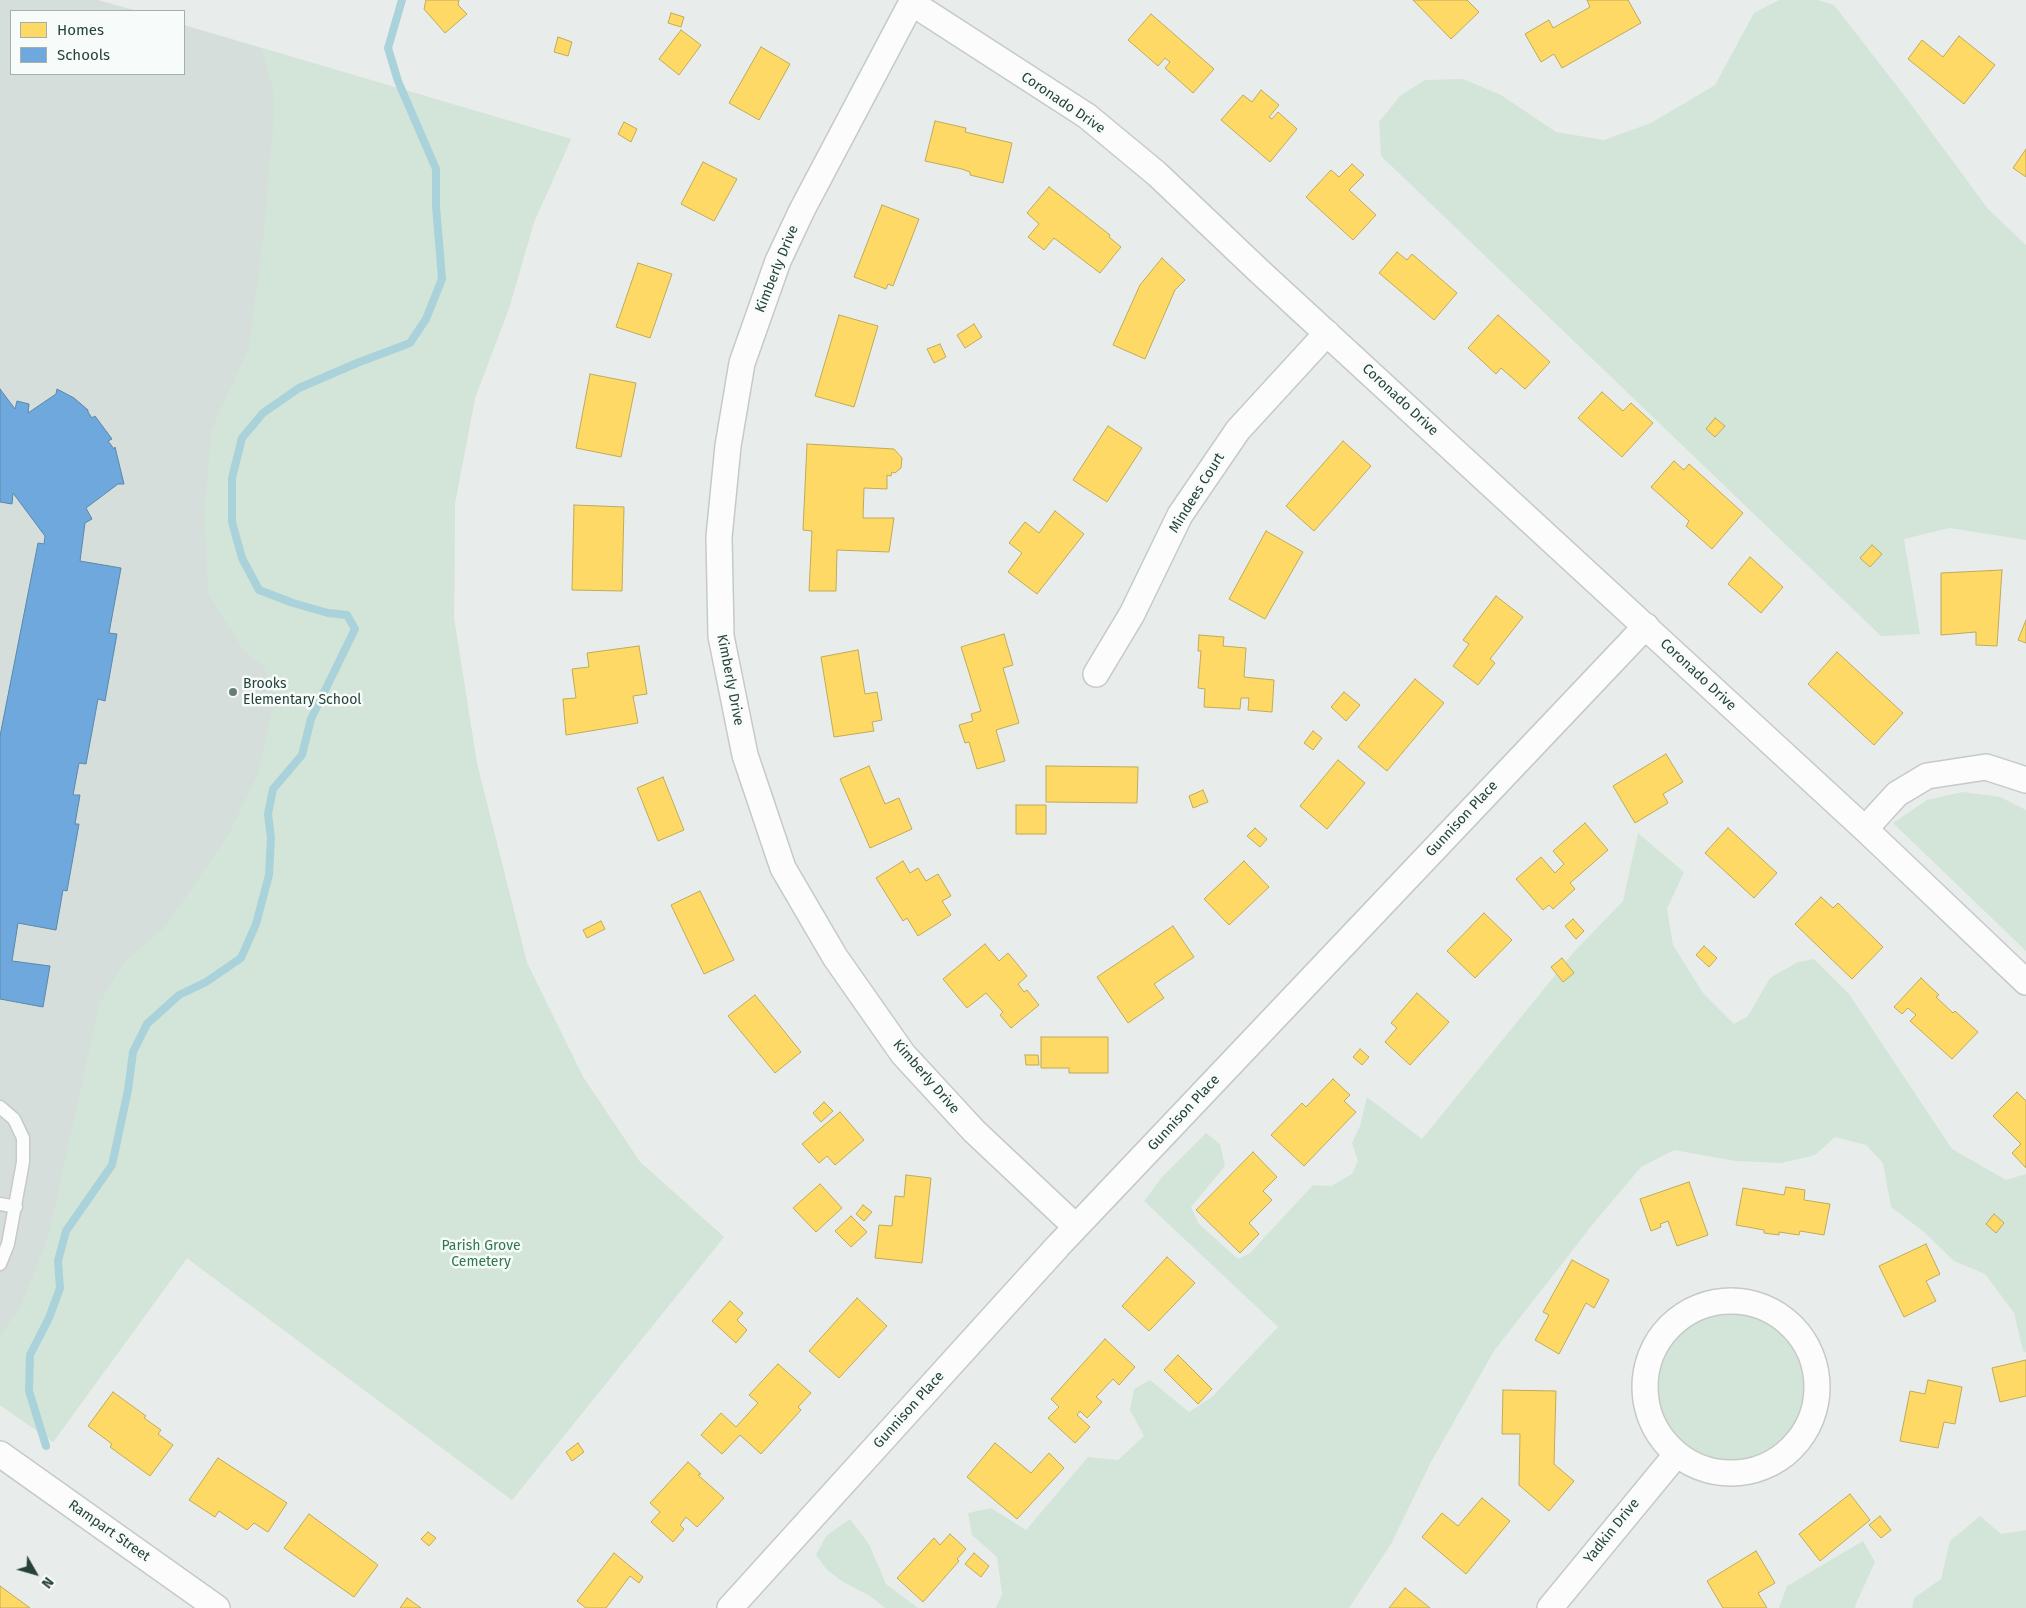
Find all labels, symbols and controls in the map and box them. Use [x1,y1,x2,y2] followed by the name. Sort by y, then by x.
[10,10,185,75] legend
[57,21,104,39] text: Homes
[57,46,110,64] text: Schools
[1018,69,1108,137] street label: Coronado Drive
[752,223,802,315] street label: Kimberly Drive
[1359,361,1441,439] street label: Coronado Drive
[1166,450,1228,536] street label: Mindees Court
[713,633,747,727] street label: Kimberly Drive
[1657,636,1739,714] street label: Coronado Drive
[243,676,361,709] place label: Brooks Elementary School
[227,686,239,698] marker: Brooks Elementary School
[1423,778,1501,860] street label: Gunnison Place
[889,1036,963,1118] street label: Kimberly Drive
[1145,1072,1223,1154] street label: Gunnison Place
[441,1238,521,1270] park label: Parish Grove Cemetery
[870,1368,948,1452] street label: Gunnison Place
[1581,1495,1643,1567] street label: Yadkin Drive
[65,1497,153,1565] street label: Rampart Street
[10,1548,60,1598] north arrow
[38,1574,57,1591] text: N

